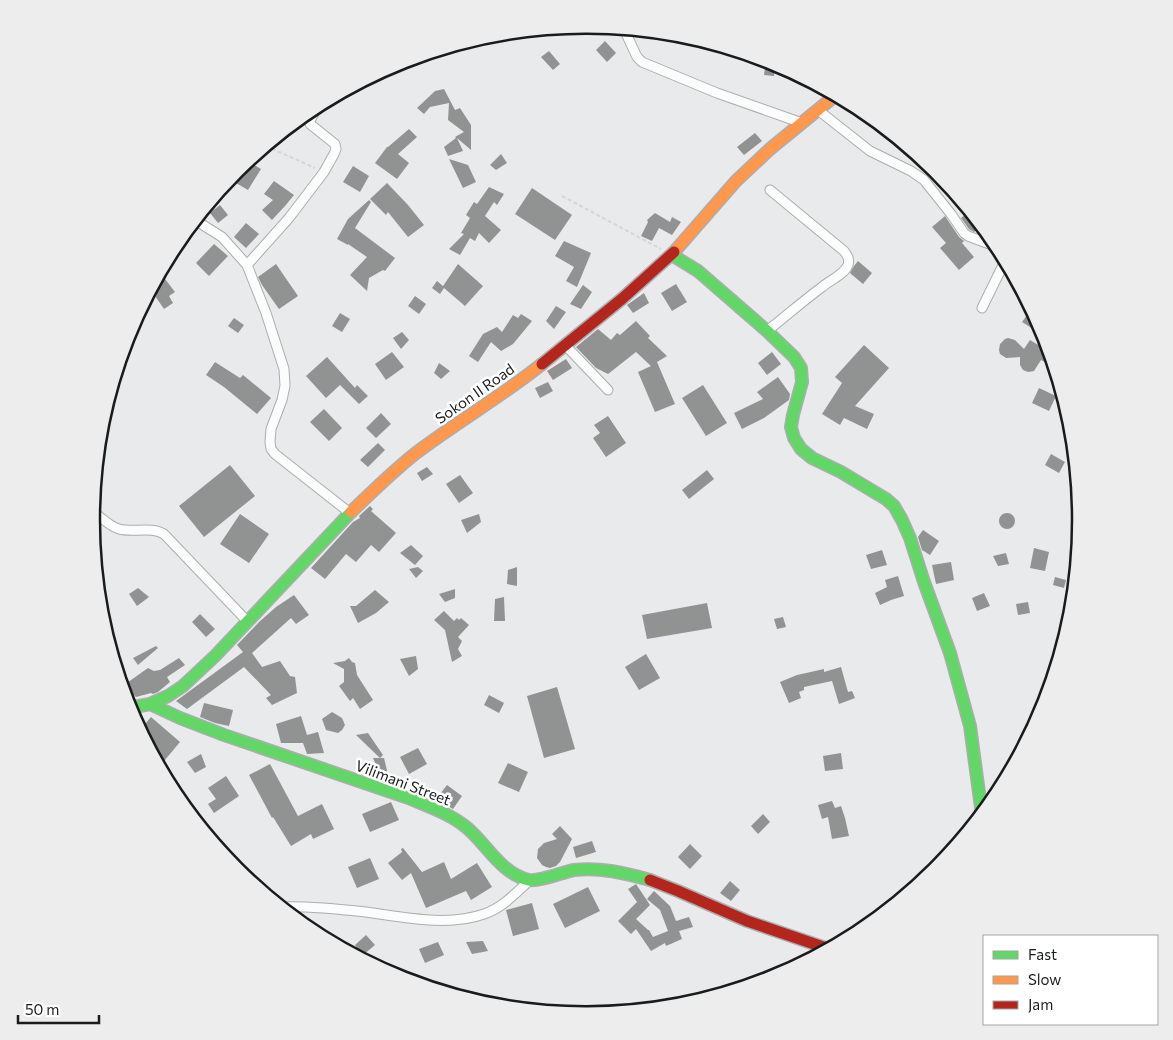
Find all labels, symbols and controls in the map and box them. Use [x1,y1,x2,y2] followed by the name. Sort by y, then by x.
[431,359,517,427] street label: Sokon II Road
[353,756,453,808] street label: Vilimani Street
[983,935,1158,1025] legend
[1028,945,1057,963] text: Fast
[1028,970,1061,988] text: Slow
[18,992,99,1024] scale bar
[1028,995,1053,1013] text: Jam
[25,1000,59,1018] text: 50 m

